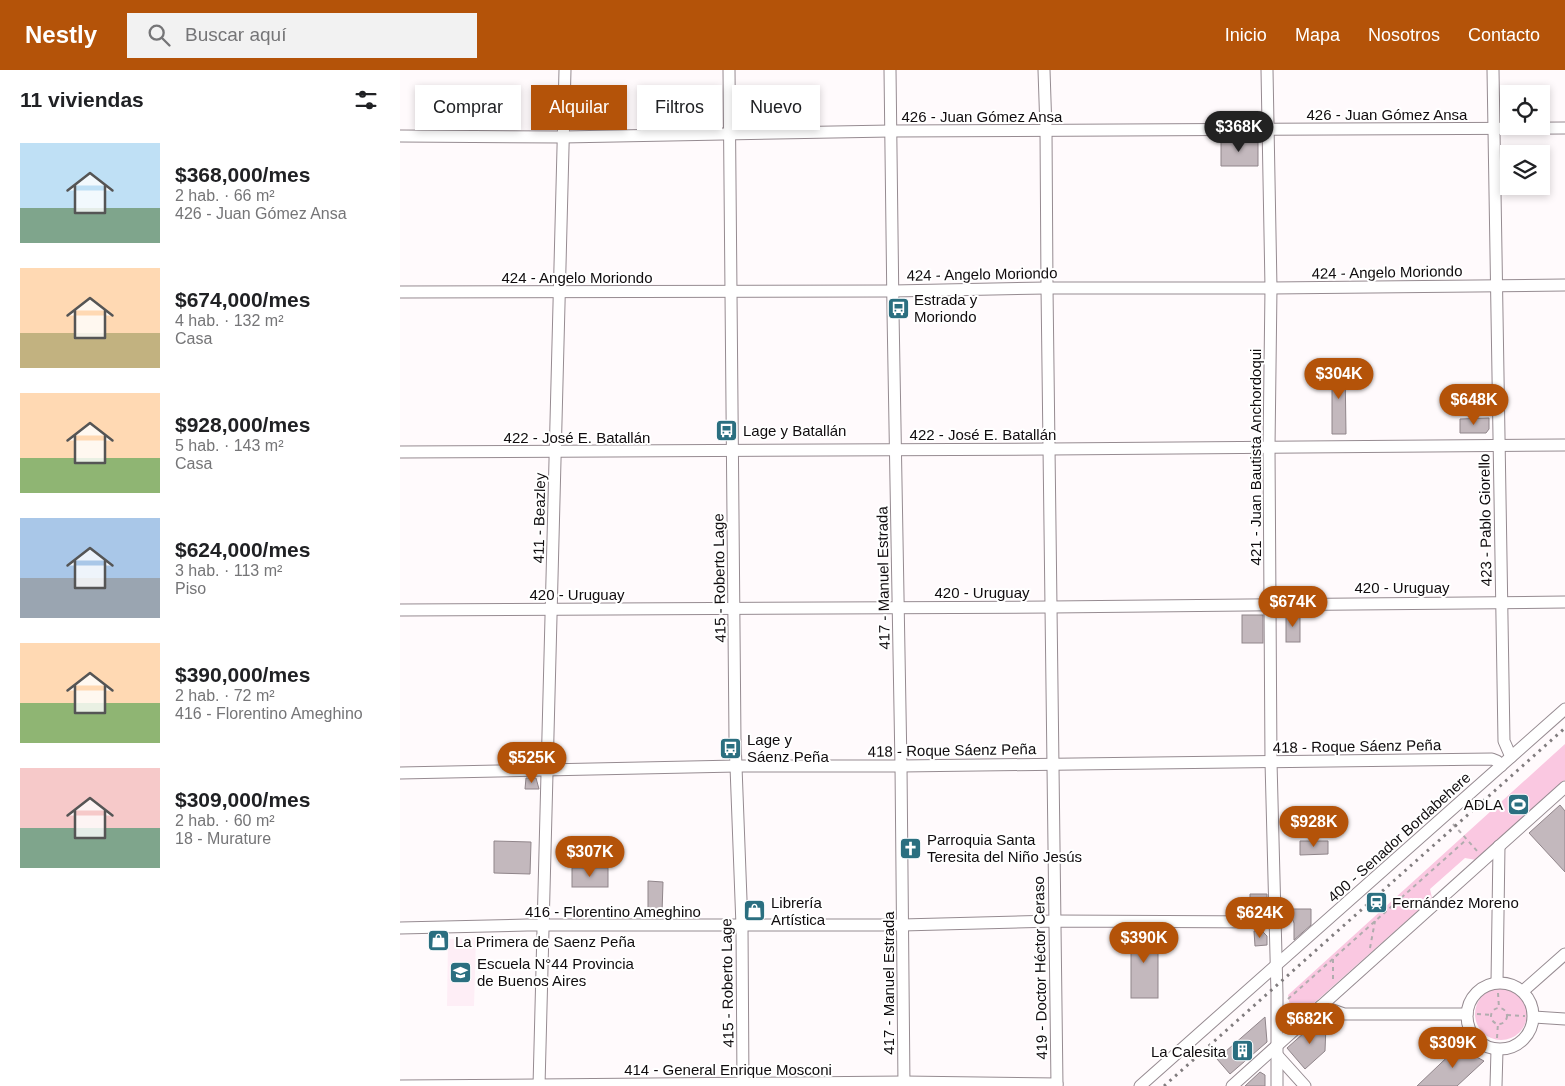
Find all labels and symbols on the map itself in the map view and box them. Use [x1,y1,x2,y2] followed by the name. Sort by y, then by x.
[1307,106,1468,123] street label: 426 - Juan Gómez Ansa
[902,108,1063,125] street label: 426 - Juan Gómez Ansa
[1204,111,1274,153] pin: $368K
[1311,262,1463,282] street label: 424 - Angelo Moriondo
[906,264,1058,284] street label: 424 - Angelo Moriondo
[502,269,652,286] street label: 424 - Angelo Moriondo
[914,291,978,325] place label: Estrada y Moriondo
[886,296,910,320] bus stop icon: Estrada y Moriondo
[1247,349,1264,565] street label: 421 - Juan Bautista Anchordoqui
[1304,358,1374,400] pin: $304K
[1439,384,1509,426] pin: $648K
[715,418,739,442] bus stop icon: Lage y Batallán
[743,422,846,439] place label: Lage y Batallán
[910,426,1056,443] street label: 422 - José E. Batallán
[504,429,650,446] street label: 422 - José E. Batallán
[1475,454,1495,586] street label: 423 - Pablo Giorello
[530,472,548,563] street label: 411 - Beazley
[873,506,893,650] street label: 417 - Manuel Estrada
[709,513,729,643] street label: 415 - Roberto Lage
[1354,579,1450,596] street label: 420 - Uruguay
[934,584,1030,601] street label: 420 - Uruguay
[529,586,625,603] street label: 420 - Uruguay
[1258,586,1328,628] pin: $674K
[747,731,829,765] place label: Lage y Sáenz Peña
[719,736,743,760] bus stop icon: Lage y Sáenz Peña
[1273,736,1442,756] street label: 418 - Roque Sáenz Peña
[868,740,1037,760] street label: 418 - Roque Sáenz Peña
[497,742,567,784] pin: $525K
[1324,768,1474,906] street label: 400 - Senador Bordabehere
[1507,792,1531,816] sports icon: ADLA
[1464,796,1503,813] place label: ADLA
[1279,806,1349,848] pin: $928K
[927,831,1082,865] place label: Parroquia Santa Teresita del Niño Jesús
[555,836,625,878] pin: $307K
[899,836,923,860] church icon: Parroquia Santa Teresita del Niño Jesús
[1030,876,1050,1060] street label: 419 - Doctor Héctor Ceraso
[1364,890,1388,914] station icon: Fernández Moreno
[771,894,826,928] place label: Librería Artística
[1392,894,1519,911] place label: Fernández Moreno
[1225,896,1295,939] pin: $624K
[743,899,767,923] shop icon: Librería Artística
[525,903,701,920] street label: 416 - Florentino Ameghino
[880,911,897,1055] street label: 417 - Manuel Estrada
[717,918,737,1048] street label: 415 - Roberto Lage
[1109,922,1179,964] pin: $390K
[427,929,451,953] shop icon: La Primera de Saenz Peña
[455,933,636,950] place label: La Primera de Saenz Peña
[477,955,635,989] place label: Escuela N°44 Provincia de Buenos Aires
[449,960,473,984] school or university icon: Escuela N°44 Provincia de Buenos Aires
[1275,1002,1345,1045] pin: $682K
[1418,1026,1488,1069] pin: $309K
[1230,1039,1254,1063] building icon: La Calesita
[1151,1043,1227,1060] place label: La Calesita
[624,1061,832,1078] street label: 414 - General Enrique Mosconi

